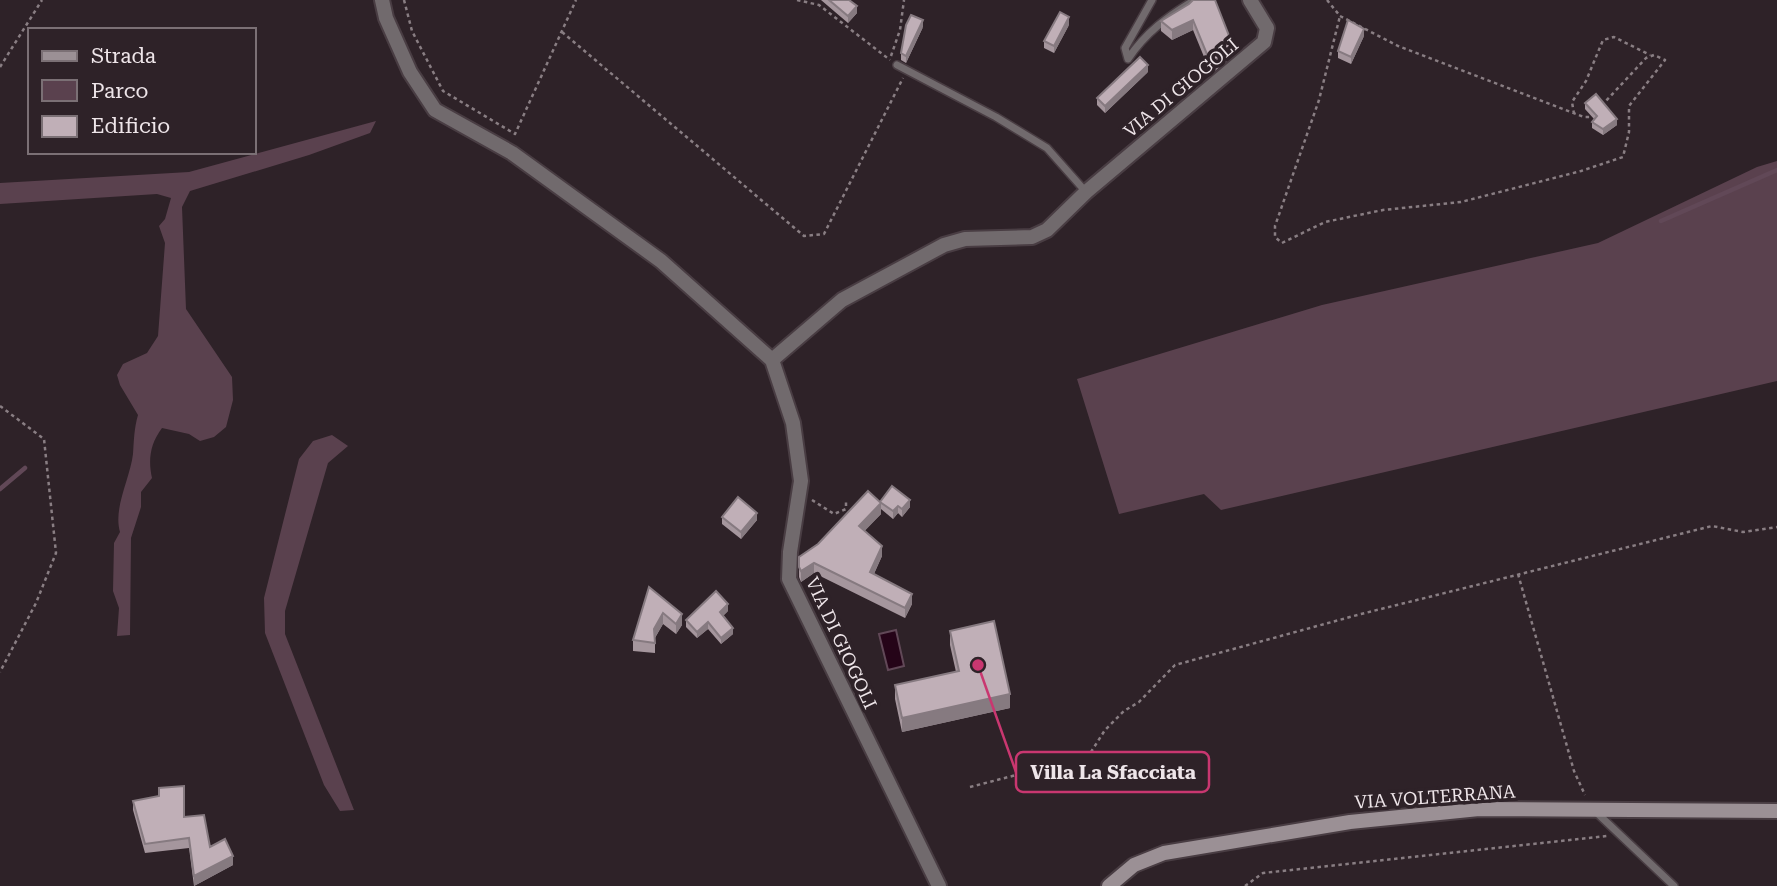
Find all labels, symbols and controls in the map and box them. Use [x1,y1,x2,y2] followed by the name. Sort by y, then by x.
[28,28,256,154] legend
[1119,34,1242,142] street label: VIA DI GIOGOLI
[91,44,157,68] text: Strada
[91,79,148,103] text: Parco
[91,114,170,138] text: Edificio
[802,574,881,712] street label: VIA DI GIOGOLI
[1016,752,1209,792] callout: Villa La Sfacciata
[1030,761,1196,784] text: Villa La Sfacciata
[1354,780,1517,813] street label: VIA VOLTERRANA

